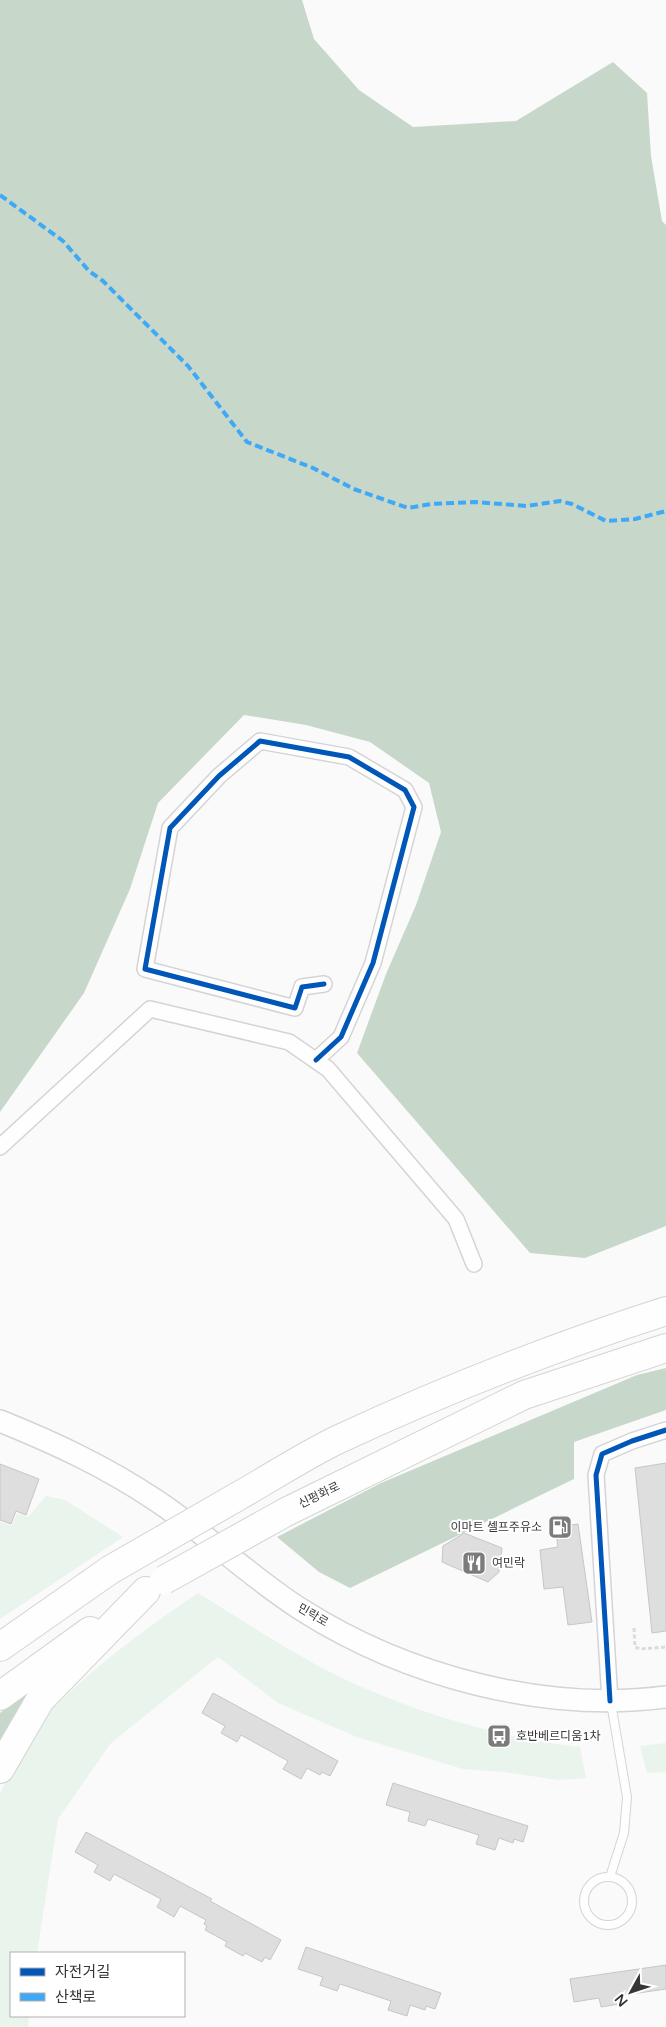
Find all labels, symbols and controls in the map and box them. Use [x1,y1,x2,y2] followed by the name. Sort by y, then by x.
[296,1479,342,1511] street label: 신평화로
[547,1514,573,1540] fuel station icon: 이마트 셀프주유소
[451,1520,542,1534] place label: 이마트 셀프주유소
[461,1550,487,1576] restaurant icon: 여민락
[492,1556,525,1570] place label: 여민락
[295,1601,331,1629] street label: 민락로
[486,1723,512,1749] bus stop icon: 호반베르디움1차
[516,1729,601,1743] place label: 호반베르디움1차
[10,1952,185,2017] legend
[55,1963,110,1981] text: 자전거길
[606,1967,656,2017] north arrow
[55,1988,96,2006] text: 산책로
[611,1990,632,2010] text: N

